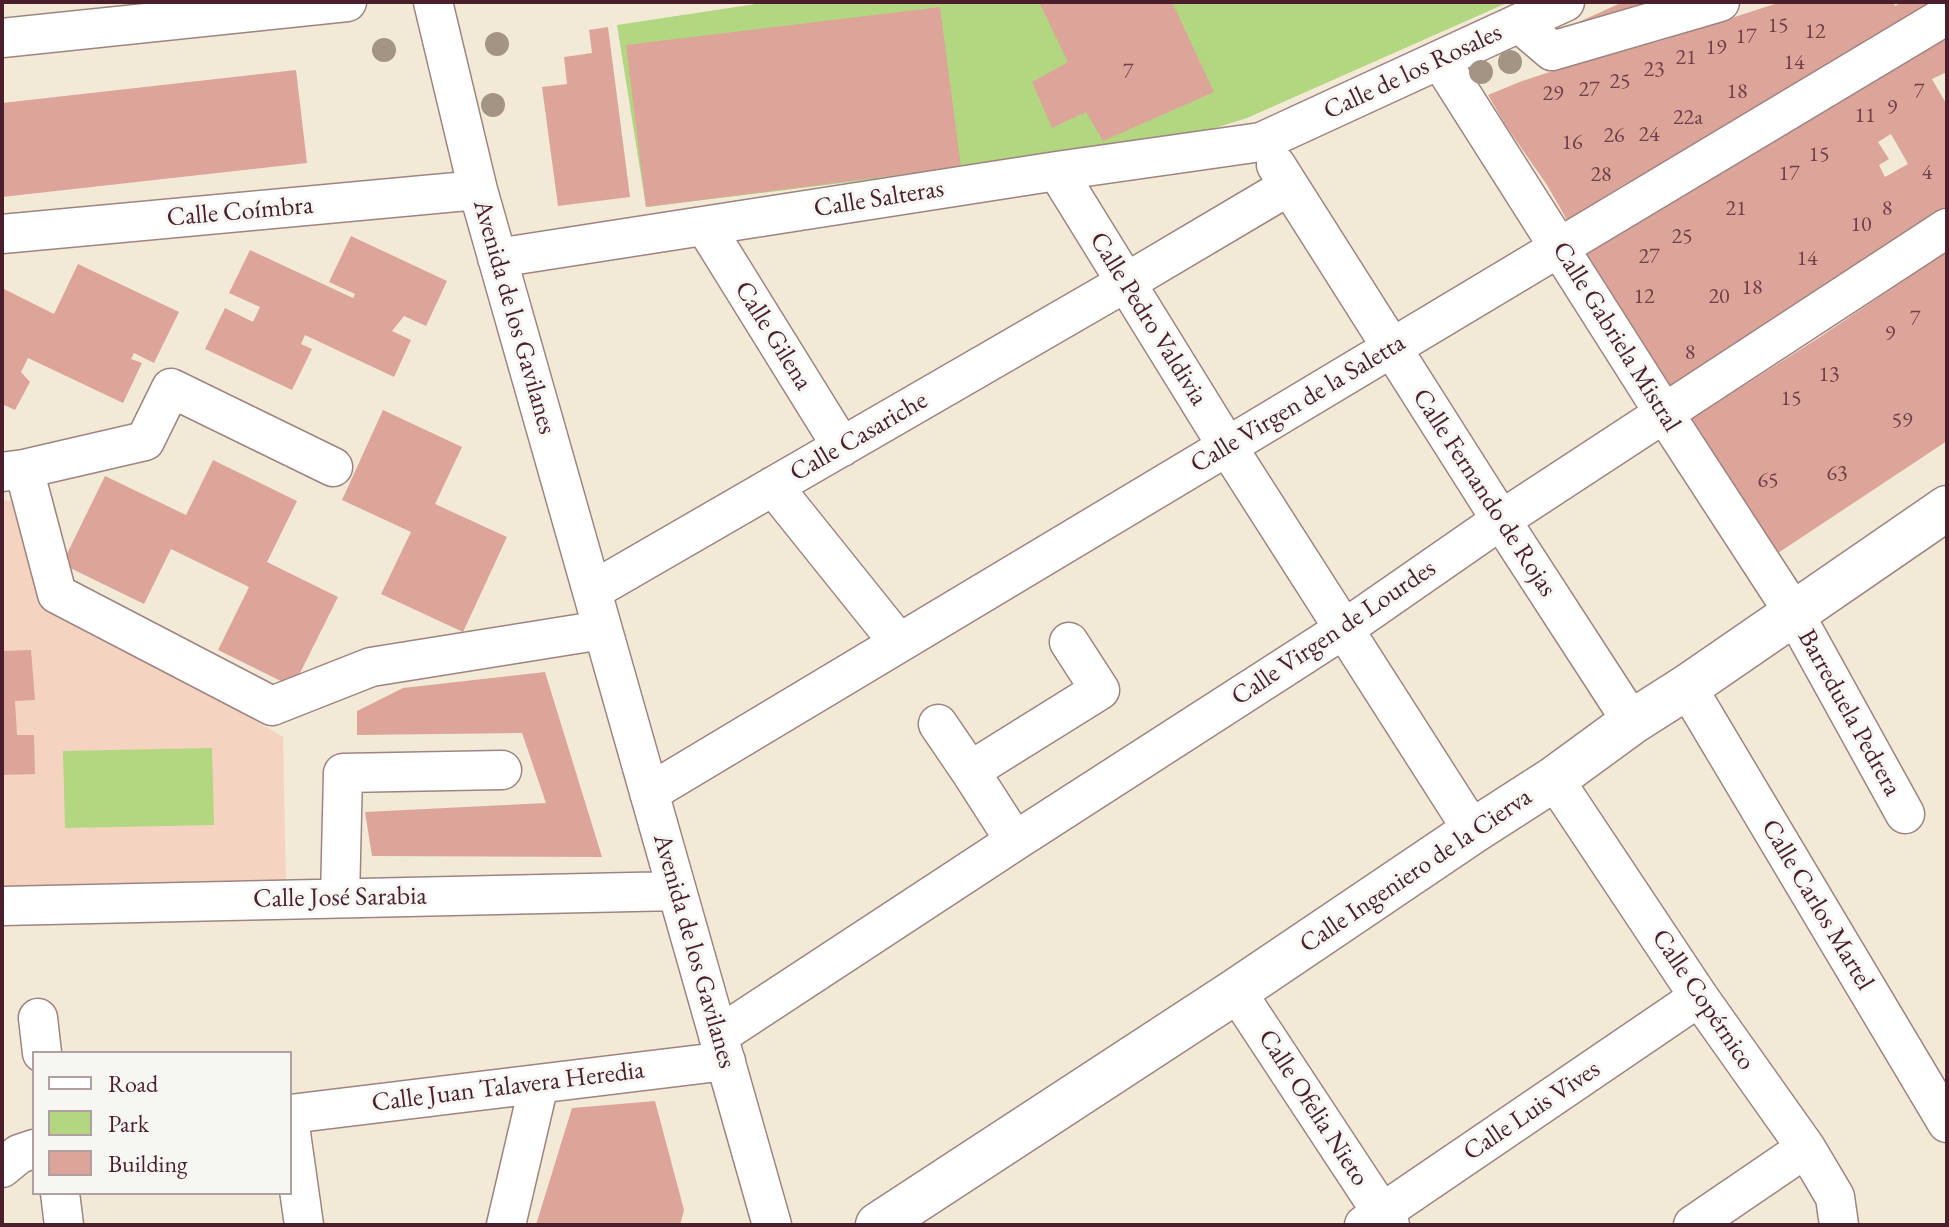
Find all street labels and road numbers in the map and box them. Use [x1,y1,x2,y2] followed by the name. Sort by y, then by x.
[1319,17,1507,127] street label: Calle de los Rosales
[812,173,946,225] street label: Calle Salteras
[165,190,315,234] street label: Calle Coímbra
[466,196,562,438] street label: Avenida de los Gavilanes
[1082,227,1214,411] street label: Calle Pedro Valdivia
[1545,236,1687,438] street label: Calle Gabriela Mistral
[727,276,819,396] street label: Calle Gilena
[1185,328,1411,480] street label: Calle Virgen de la Saletta
[1405,383,1563,603] street label: Calle Fernando de Rojas
[785,385,933,489] street label: Calle Casariche
[1226,553,1442,713] street label: Calle Virgen de Lourdes
[1790,624,1908,802] street label: Barreduela Pedrera
[1294,782,1538,960] street label: Calle Ingeniero de la Cierva
[1754,814,1880,996] street label: Calle Carlos Martel
[646,830,742,1072] street label: Avenida de los Gavilanes
[253,881,427,915] street label: Calle José Sarabia
[1644,924,1762,1076] street label: Calle Copérnico
[1251,1024,1375,1192] street label: Calle Ofelia Nieto
[1458,1054,1606,1168] street label: Calle Luis Vives
[370,1055,646,1119] street label: Calle Juan Talavera Heredia

